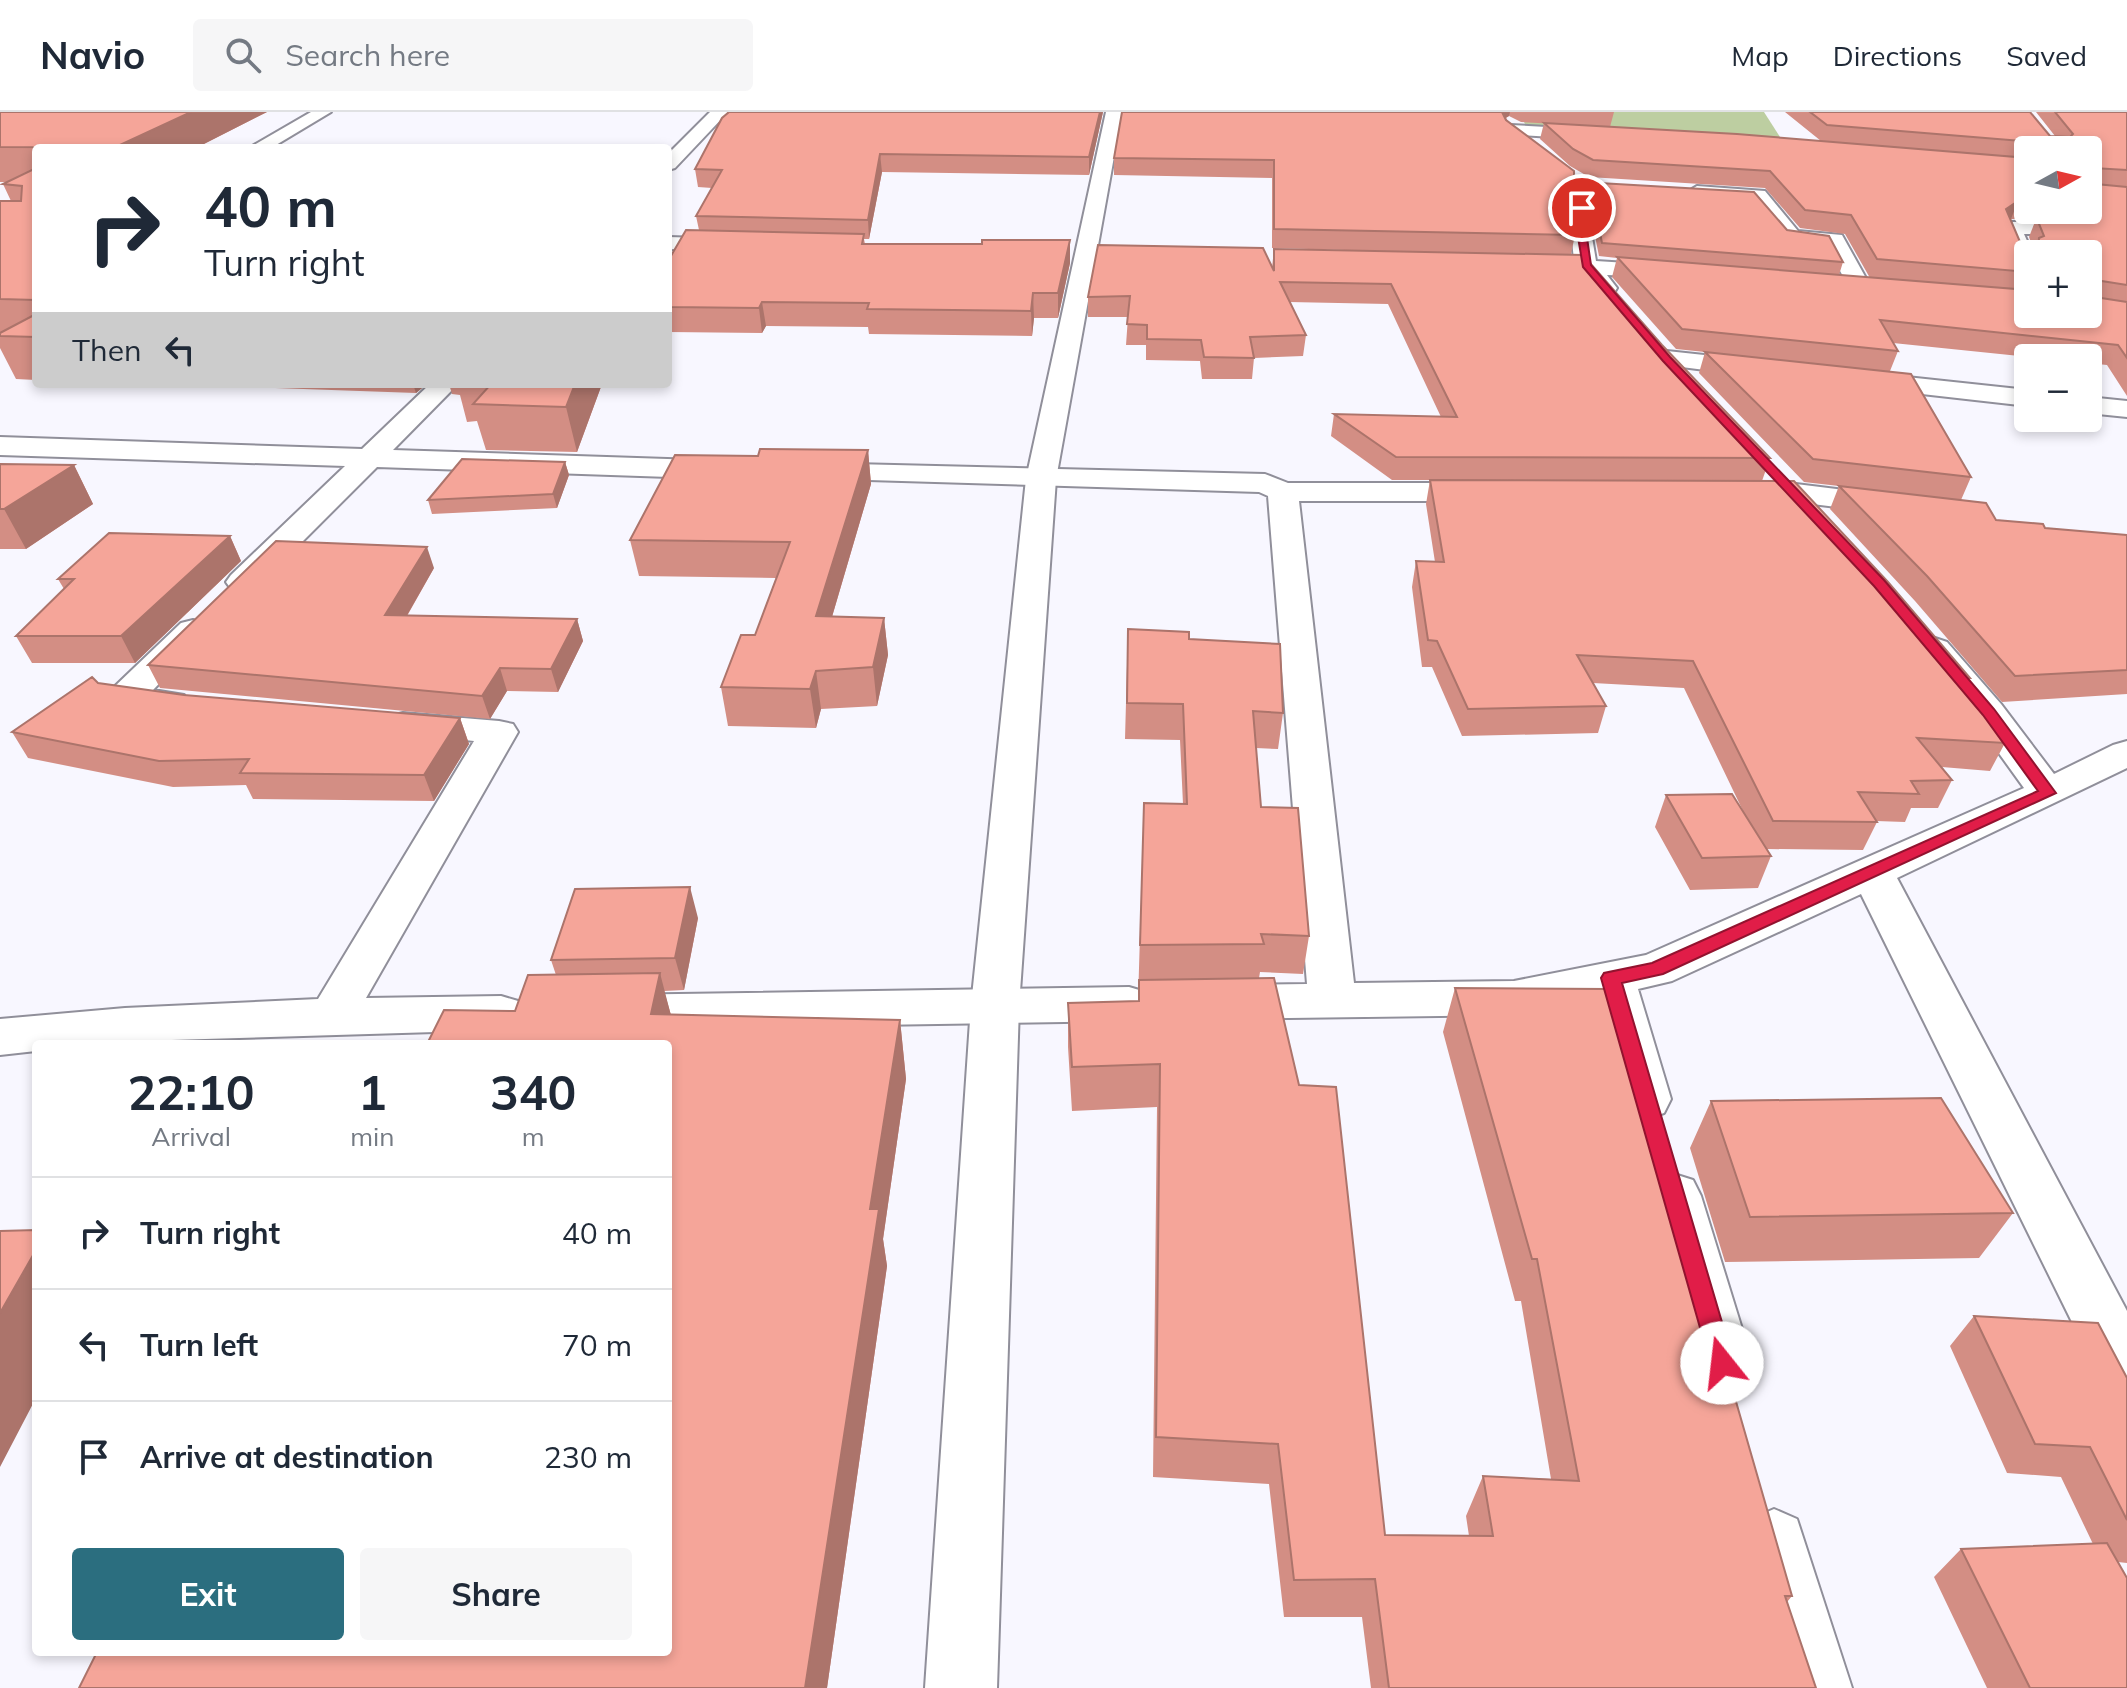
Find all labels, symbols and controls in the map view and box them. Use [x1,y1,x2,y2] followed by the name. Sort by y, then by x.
[193,19,753,91] search box
[40,31,145,79] text: Navio
[221,33,265,77] icon: search
[285,36,450,74] text: Search here
[1731,38,1789,73] text: Map
[1833,38,1962,73] text: Directions
[2006,38,2087,73] text: Saved
[2014,136,2102,224] north arrow
[2014,136,2102,432] map controls
[204,171,337,241] text: 40 m
[1548,174,1616,242] pin
[72,176,176,280] icon: right
[1560,186,1604,230] icon: arrive
[204,240,365,285] text: Turn right
[2014,240,2102,328] button: +
[158,328,202,372] icon: left
[72,331,142,369] text: Then
[2014,344,2102,432] button: −
[128,1062,255,1122] text: 22:10
[358,1062,387,1122] text: 1
[490,1062,576,1122] text: 340
[151,1120,231,1153] text: Arrival
[350,1120,394,1153] text: min
[522,1120,545,1153] text: m
[72,1211,116,1255] icon: right
[140,1214,280,1252] text: Turn right
[562,1214,632,1252] text: 40 m
[1680,1321,1764,1405] position arrow
[72,1323,116,1367] icon: left
[140,1326,258,1364] text: Turn left
[562,1326,632,1364] text: 70 m
[72,1435,116,1479] icon: arrive
[140,1438,434,1476] text: Arrive at destination
[544,1438,632,1476] text: 230 m
[72,1548,344,1640] button: Exit
[360,1548,632,1640] button: Share

